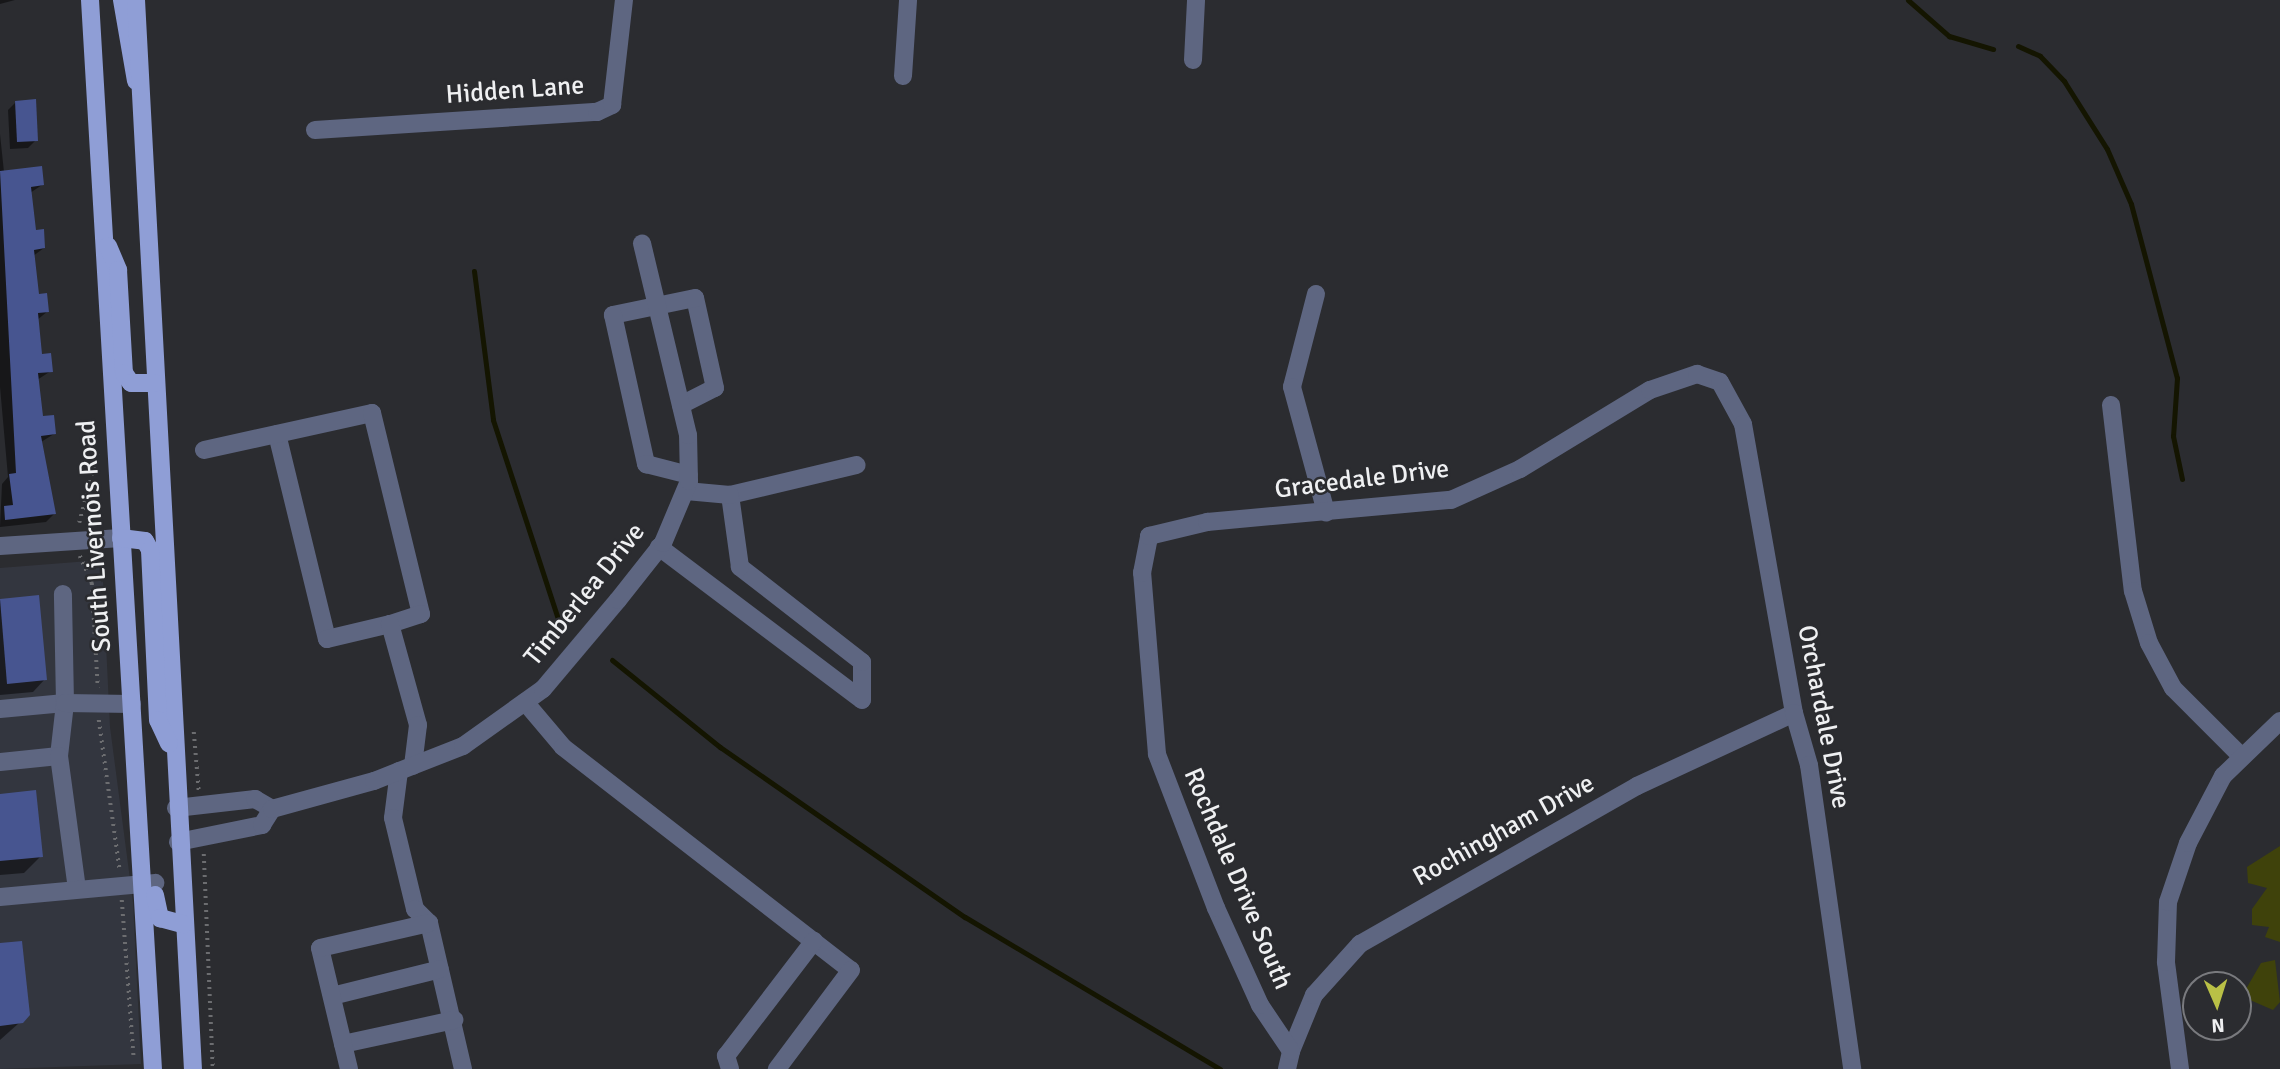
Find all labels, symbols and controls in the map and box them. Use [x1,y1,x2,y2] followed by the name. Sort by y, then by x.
[445,71,585,111] street label: Hidden Lane
[71,419,119,653] street label: South Livernois Road
[1273,454,1451,506] street label: Gracedale Drive
[518,517,652,673] street label: Timberlea Drive
[1790,623,1856,811] street label: Orchardale Drive
[1176,764,1298,994] street label: Rochdale Drive South
[1408,768,1600,894] street label: Rochingham Drive
[2182,971,2252,1041] north arrow
[2211,1013,2225,1037] text: N

